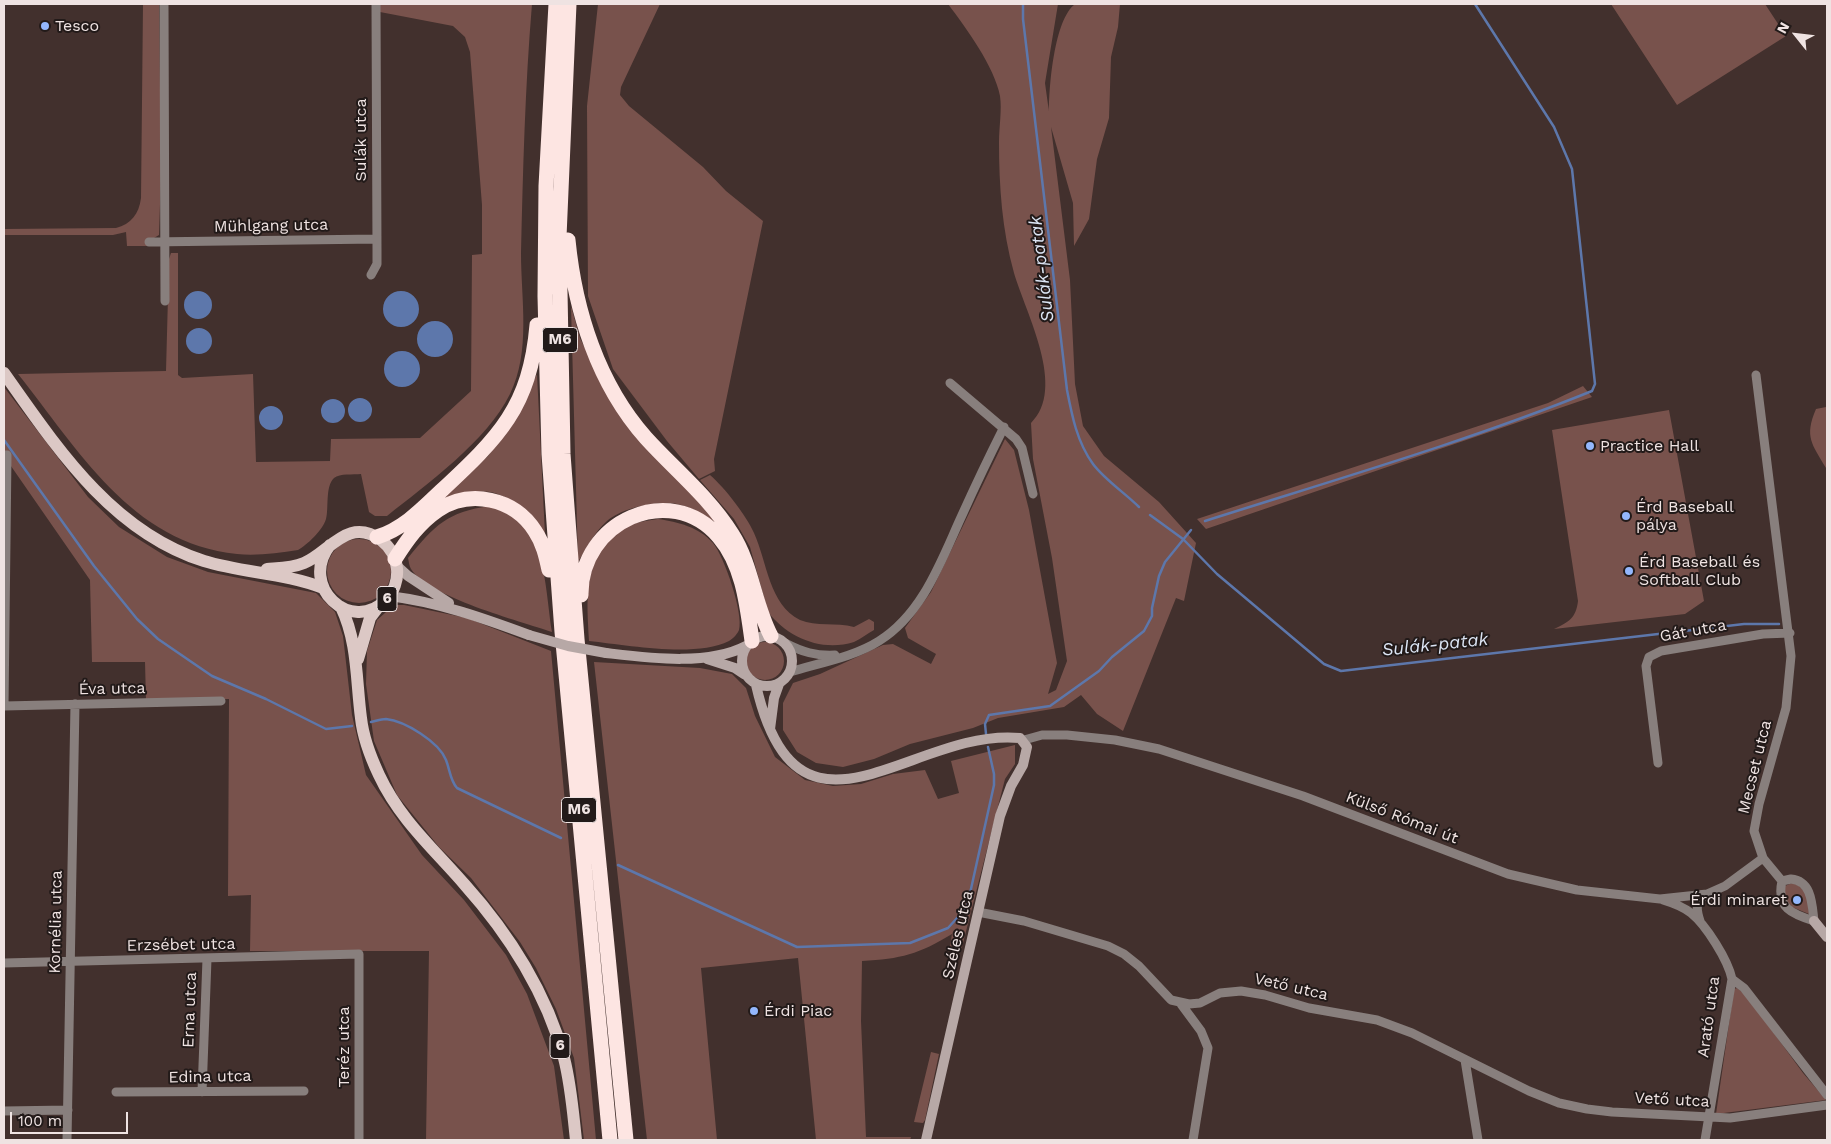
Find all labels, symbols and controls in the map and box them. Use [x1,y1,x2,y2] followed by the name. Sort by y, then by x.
[1771,10,1821,60] north arrow
[55,16,99,36] place label: Tesco
[1773,19,1792,36] text: N
[39,20,51,32] marker: Tesco
[351,98,371,182] street label: Sulák utca
[214,215,328,237] street label: Mühlgang utca
[1025,215,1059,323] water label: Sulák-patak
[542,328,578,352] road number: M6
[1600,436,1699,456] place label: Practice Hall
[1584,440,1596,452] marker: Practice Hall
[1636,497,1734,535] place label: Érd Baseball pálya
[1620,510,1632,522] marker: Érd Baseball pálya
[1639,552,1760,590] place label: Érd Baseball és Softball Club
[1623,565,1635,577] marker: Érd Baseball és Softball Club
[377,586,397,612] road number: 6
[1658,616,1728,646] street label: Gát utca
[1381,629,1489,661] water label: Sulák-patak
[78,679,146,699] street label: Éva utca
[1734,718,1776,816] street label: Mecset utca
[1343,788,1461,848] street label: Külső Római út
[562,798,596,822] road number: M6
[45,870,67,974] street label: Kornélia utca
[938,889,978,981] street label: Széles utca
[1690,890,1787,910] place label: Érdi minaret
[1791,894,1803,906] marker: Érdi minaret
[126,934,236,956] street label: Erzsébet utca
[1252,969,1330,1005] street label: Vető utca
[179,972,201,1048] street label: Erna utca
[1694,975,1724,1059] street label: Arató utca
[764,1001,832,1021] place label: Érdi Piac
[748,1005,760,1017] marker: Érdi Piac
[334,1006,354,1088] street label: Teréz utca
[550,1034,570,1058] road number: 6
[168,1067,252,1087] street label: Edina utca
[1634,1088,1710,1112] street label: Vető utca
[12,1102,130,1134] scale bar
[18,1112,62,1130] text: 100 m

